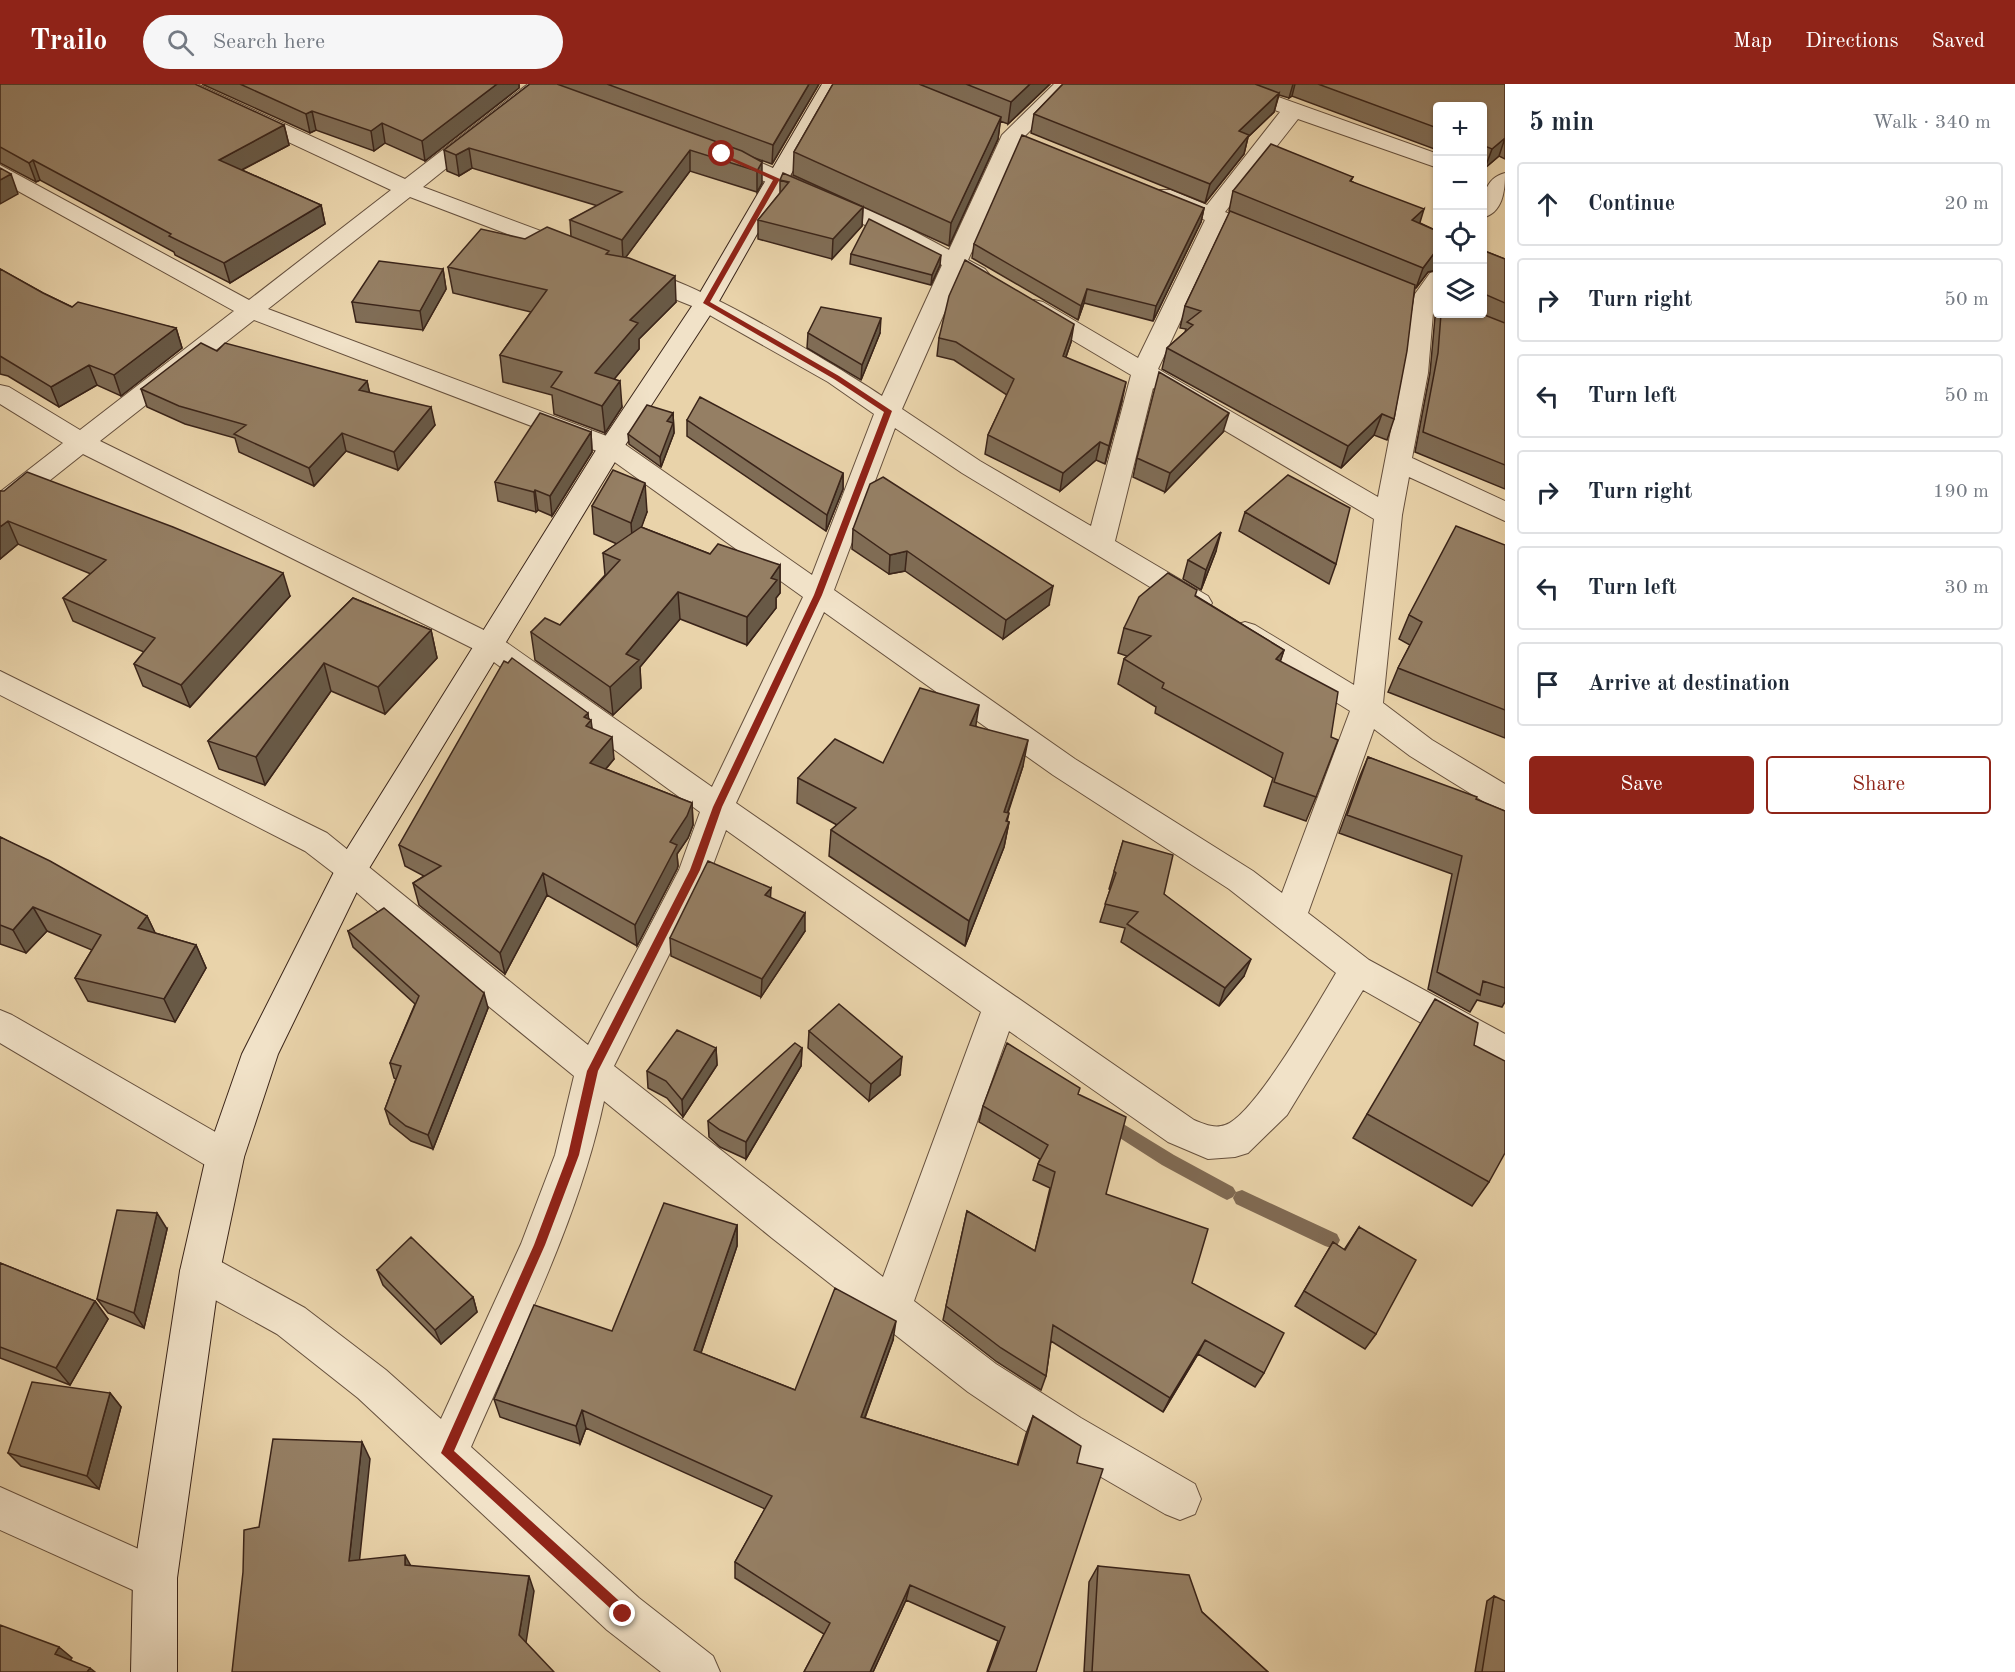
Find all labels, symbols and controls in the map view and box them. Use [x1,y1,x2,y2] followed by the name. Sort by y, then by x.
[143,15,563,69] search box
[164,26,197,59] icon: search
[30,28,107,56] text: Trailo
[212,31,325,53] text: Search here
[1733,31,1772,52] text: Map
[1805,31,1899,52] text: Directions
[1932,31,1985,52] text: Saved
[1433,102,1487,318] map controls
[1433,102,1487,156] button: +
[1529,110,1594,136] text: 5 min
[1872,113,1991,133] text: Walk · 340 m
[708,140,734,166] route start
[1433,156,1487,210] button: −
[1531,188,1564,221] icon: ahead
[1588,193,1675,215] text: Continue
[1944,194,1989,214] text: 20 m
[1433,210,1487,264] button: locate
[1433,264,1487,318] button: layers
[1531,284,1564,317] icon: right
[1588,289,1692,311] text: Turn right
[1944,290,1989,310] text: 50 m
[1531,380,1564,413] icon: left
[1588,385,1677,407] text: Turn left
[1944,386,1989,406] text: 50 m
[1531,476,1564,509] icon: right
[1588,481,1692,503] text: Turn right
[1933,482,1989,502] text: 190 m
[1531,572,1564,605] icon: left
[1588,577,1677,599] text: Turn left
[1944,578,1989,598] text: 30 m
[1531,668,1564,701] icon: arrive
[1588,673,1790,695] text: Arrive at destination
[1529,756,1754,814] button: Save
[1766,756,1991,814] button: Share
[609,1600,635,1626] route end

